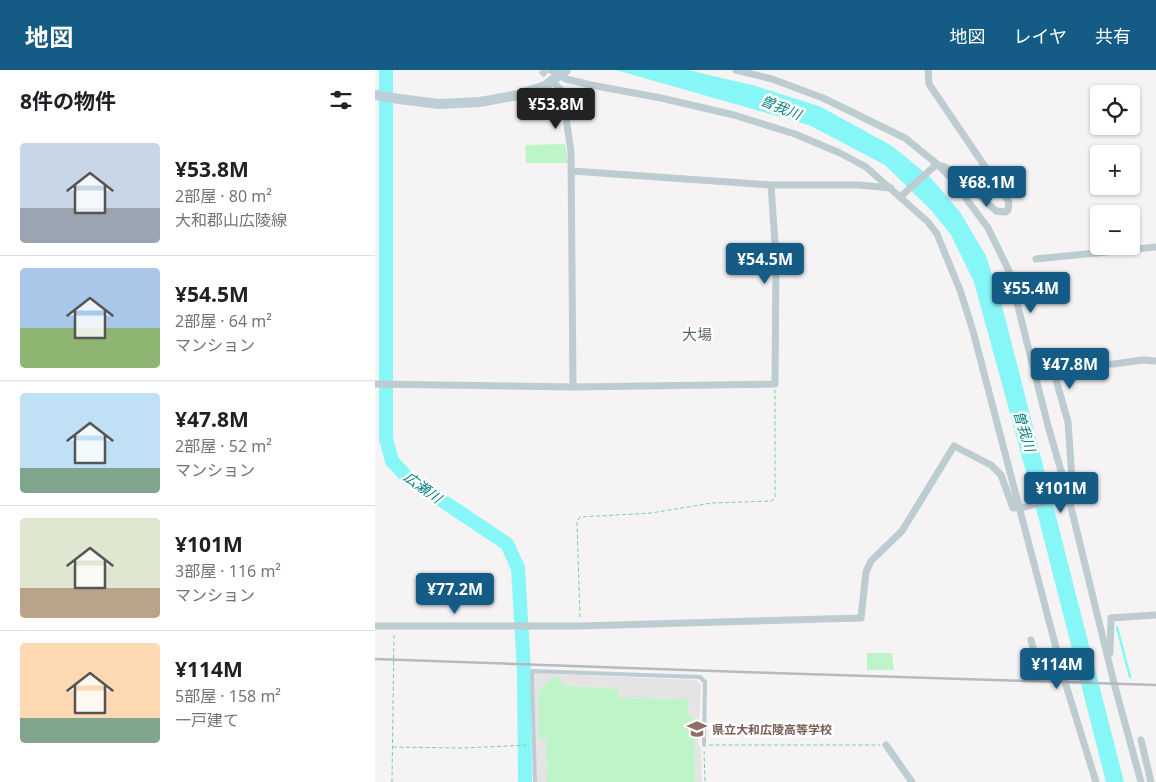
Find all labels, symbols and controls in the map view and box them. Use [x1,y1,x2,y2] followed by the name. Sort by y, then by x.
[25,20,73,53] text: 地図
[950,24,986,48] text: 地図
[1014,24,1067,48] text: レイヤ
[1095,24,1131,48] text: 共有
[1090,85,1140,255] map controls
[1090,85,1140,135] button: locate
[327,86,355,114] icon: filters
[20,87,116,115] text: 8件の物件
[515,88,597,130] pin: ¥53.8M
[758,90,806,124] water label: 曽我川
[528,93,584,115] text: ¥53.8M
[1090,145,1140,195] button: +
[175,155,249,183] text: ¥53.8M
[60,163,120,223] icon: home
[946,166,1028,208] pin: ¥68.1M
[959,171,1015,193] text: ¥68.1M
[175,185,272,207] text: 2部屋 · 80 m²
[1090,205,1140,255] button: −
[175,209,287,231] text: 大和郡山広陵線
[724,242,806,285] pin: ¥54.5M
[737,248,793,270] text: ¥54.5M
[990,272,1072,314] pin: ¥55.4M
[1003,277,1059,299] text: ¥55.4M
[175,280,249,308] text: ¥54.5M
[60,288,120,348] icon: home
[175,310,272,332] text: 2部屋 · 64 m²
[682,324,712,344] district label: 大場
[175,334,255,356] text: マンション
[1029,348,1111,390] pin: ¥47.8M
[1042,353,1098,375] text: ¥47.8M
[175,405,249,433] text: ¥47.8M
[1010,408,1041,456] water label: 曽我川
[60,413,120,473] icon: home
[175,435,272,457] text: 2部屋 · 52 m²
[175,459,255,481] text: マンション
[400,467,447,508] water label: 広瀬川
[1026,472,1096,514] pin: ¥101M
[1035,477,1087,499] text: ¥101M
[175,530,243,558] text: ¥101M
[60,538,120,598] icon: home
[175,560,281,582] text: 3部屋 · 116 m²
[414,572,496,615] pin: ¥77.2M
[427,578,483,600] text: ¥77.2M
[175,584,255,606] text: マンション
[1022,648,1092,690] pin: ¥114M
[1031,653,1083,675] text: ¥114M
[175,655,243,683] text: ¥114M
[60,663,120,723] icon: home
[175,685,281,707] text: 5部屋 · 158 m²
[175,709,239,731] text: 一戸建て
[686,718,708,740] school or university icon: 県立大和広陵高等学校
[712,721,832,738] place label: 県立大和広陵高等学校

